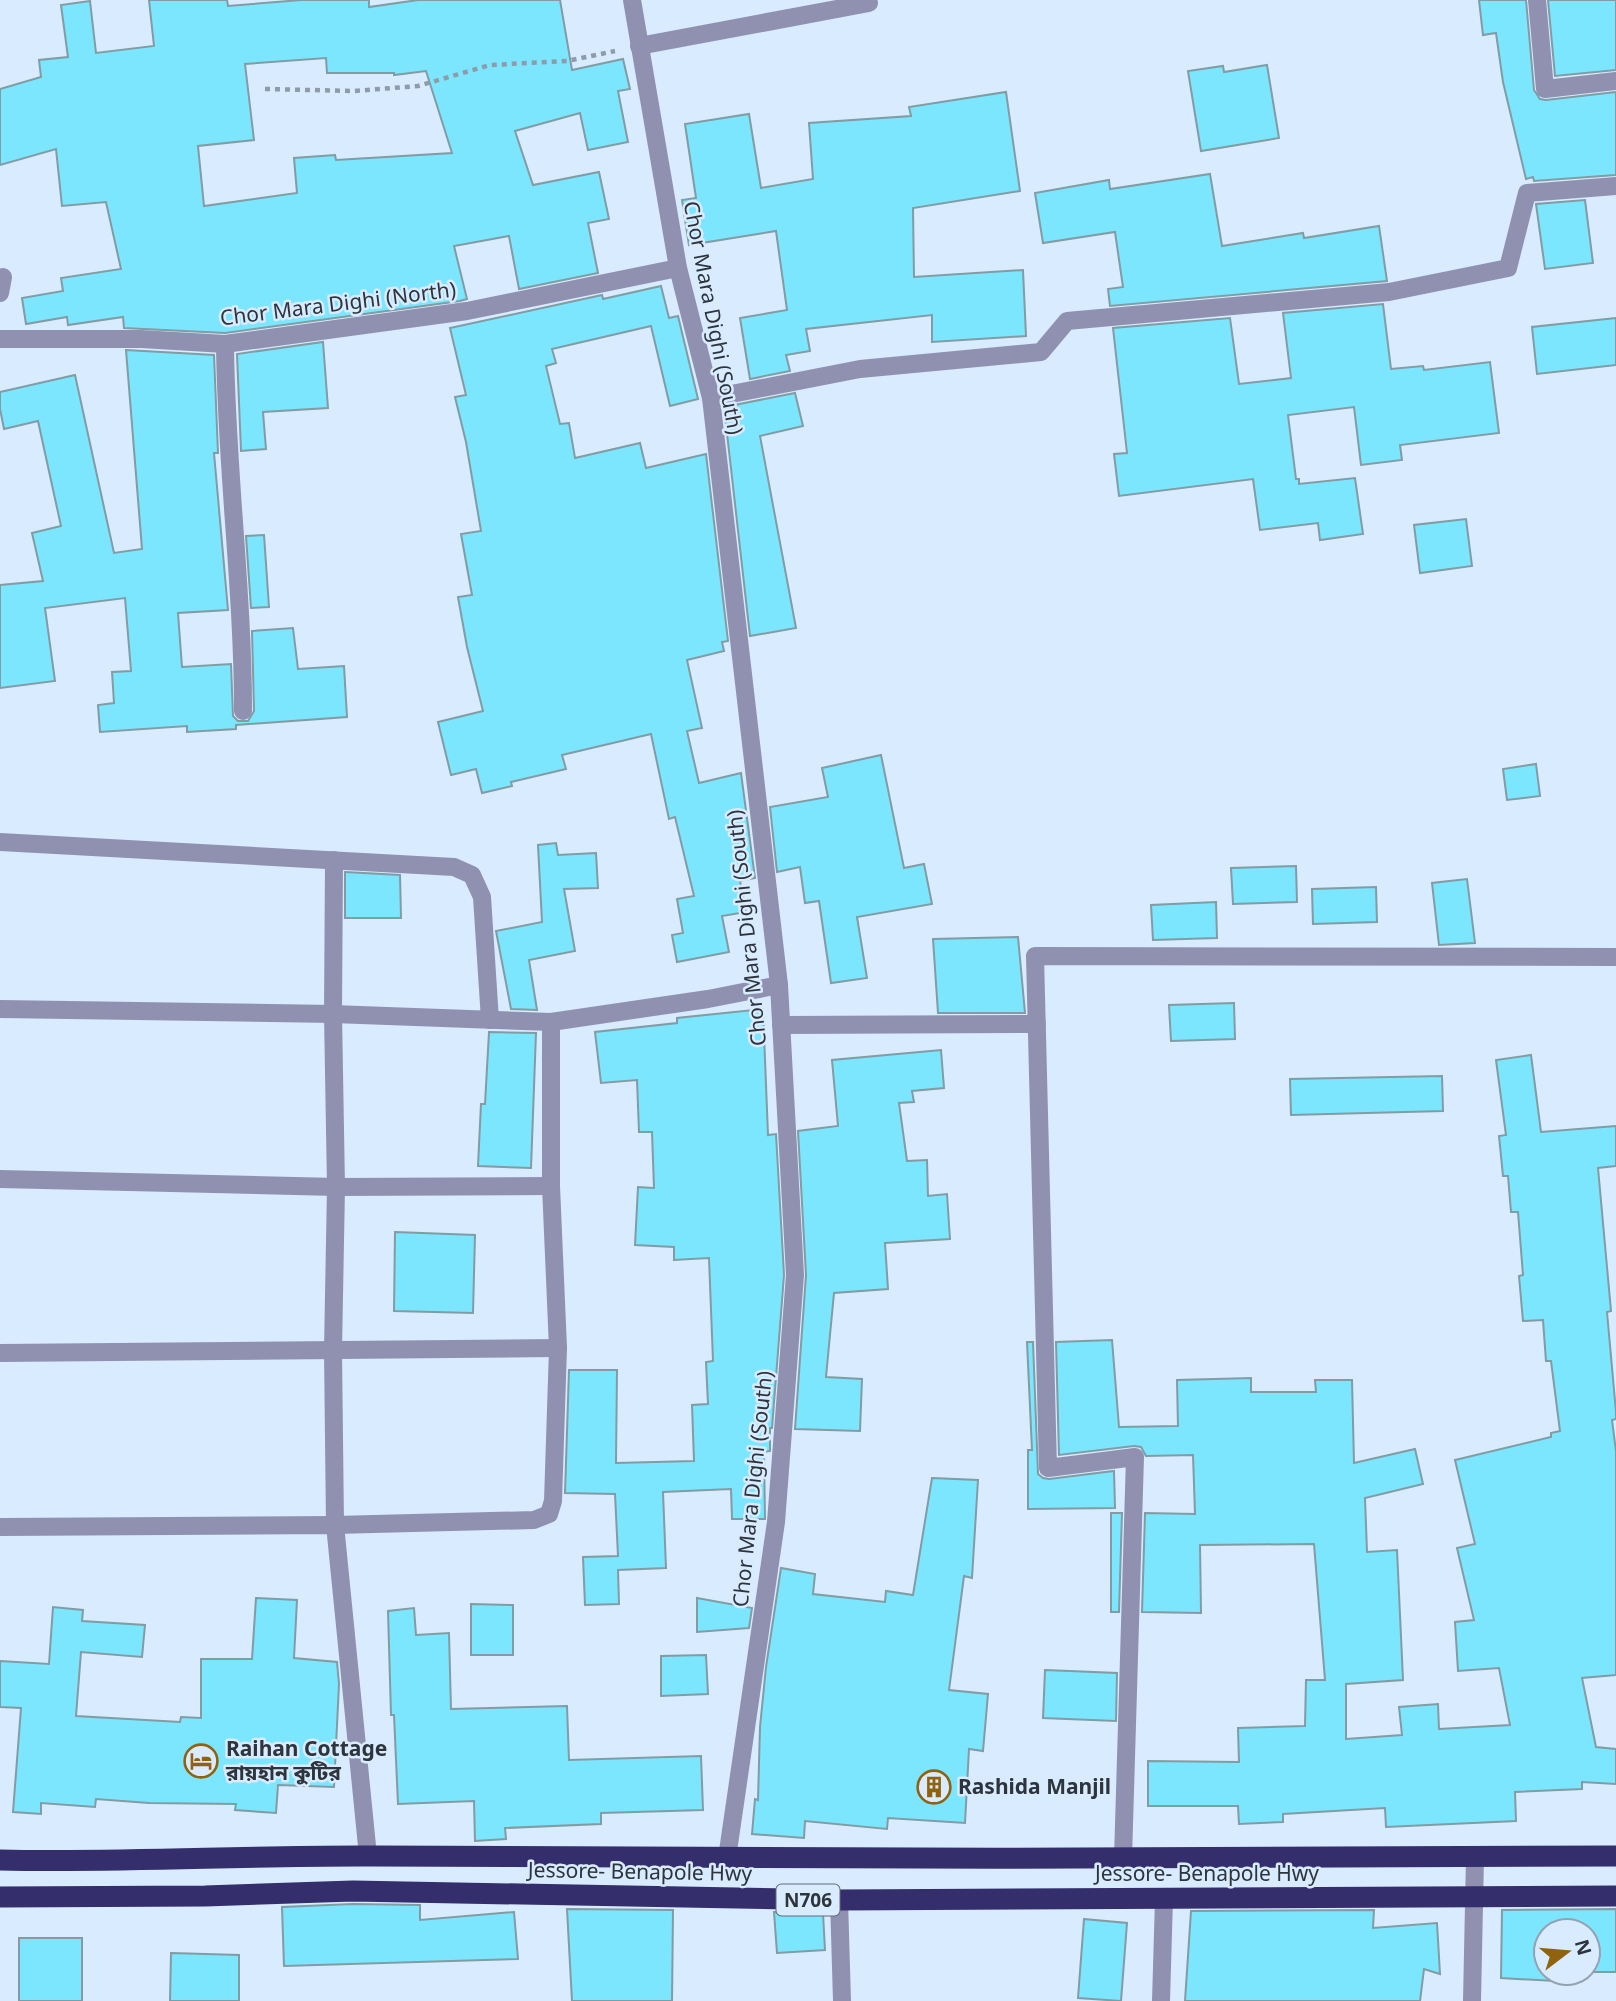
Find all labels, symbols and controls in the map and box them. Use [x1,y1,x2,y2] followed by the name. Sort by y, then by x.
[678,199,750,437] street label: Chor Mara Dighi (South)
[218,275,457,331] street label: Chor Mara Dighi (North)
[720,809,772,1048] street label: Chor Mara Dighi (South)
[726,1369,778,1608] street label: Chor Mara Dighi (South)
[225,1734,387,1786] place label: Raihan Cottage রায়হান কুটির
[182,1742,220,1780] hotel icon: Raihan Cottage রায়হান কুটির
[915,1768,953,1806] building icon: Rashida Manjil
[958,1772,1111,1800] place label: Rashida Manjil
[526,1855,753,1887] street label: Jessore- Benapole Hwy
[1093,1859,1319,1887] street label: Jessore- Benapole Hwy
[776,1884,840,1916] road number: N706
[1532,1917,1602,1987] north arrow
[1569,1936,1598,1958] text: N

